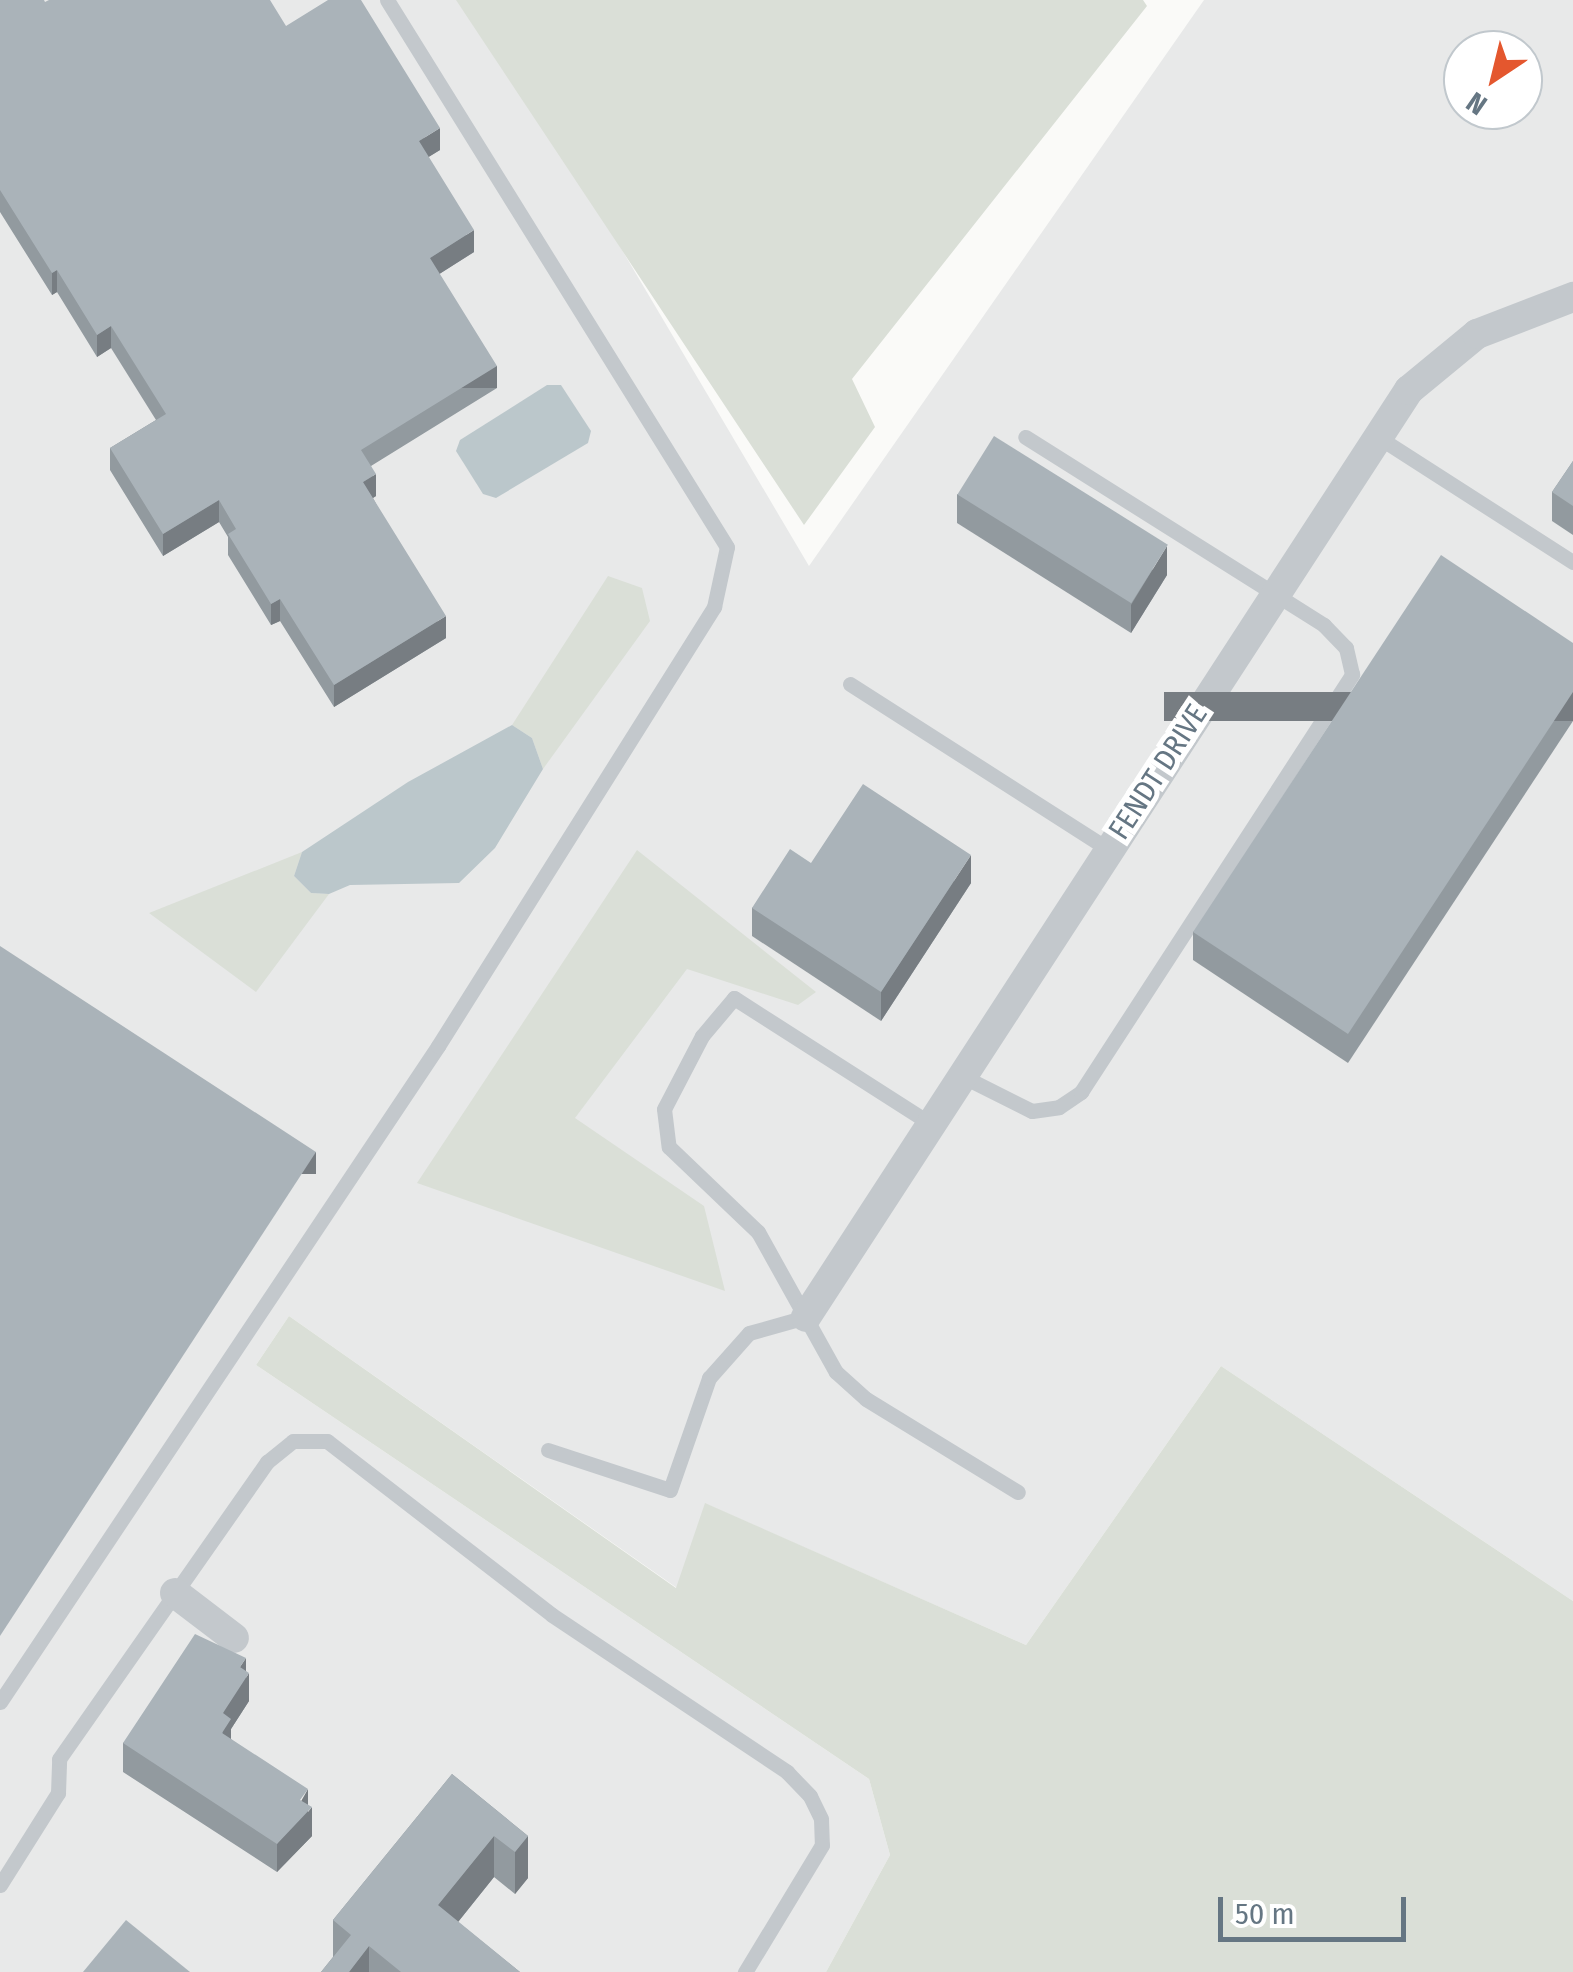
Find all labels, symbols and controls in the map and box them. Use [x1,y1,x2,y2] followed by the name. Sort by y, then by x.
[1443,30,1543,130] north arrow
[1460,85,1493,122] text: N
[1101,698,1215,846] street label: FENDT DRIVE
[1223,1877,1410,1939] scale bar
[1235,1896,1295,1932] text: 50 m

